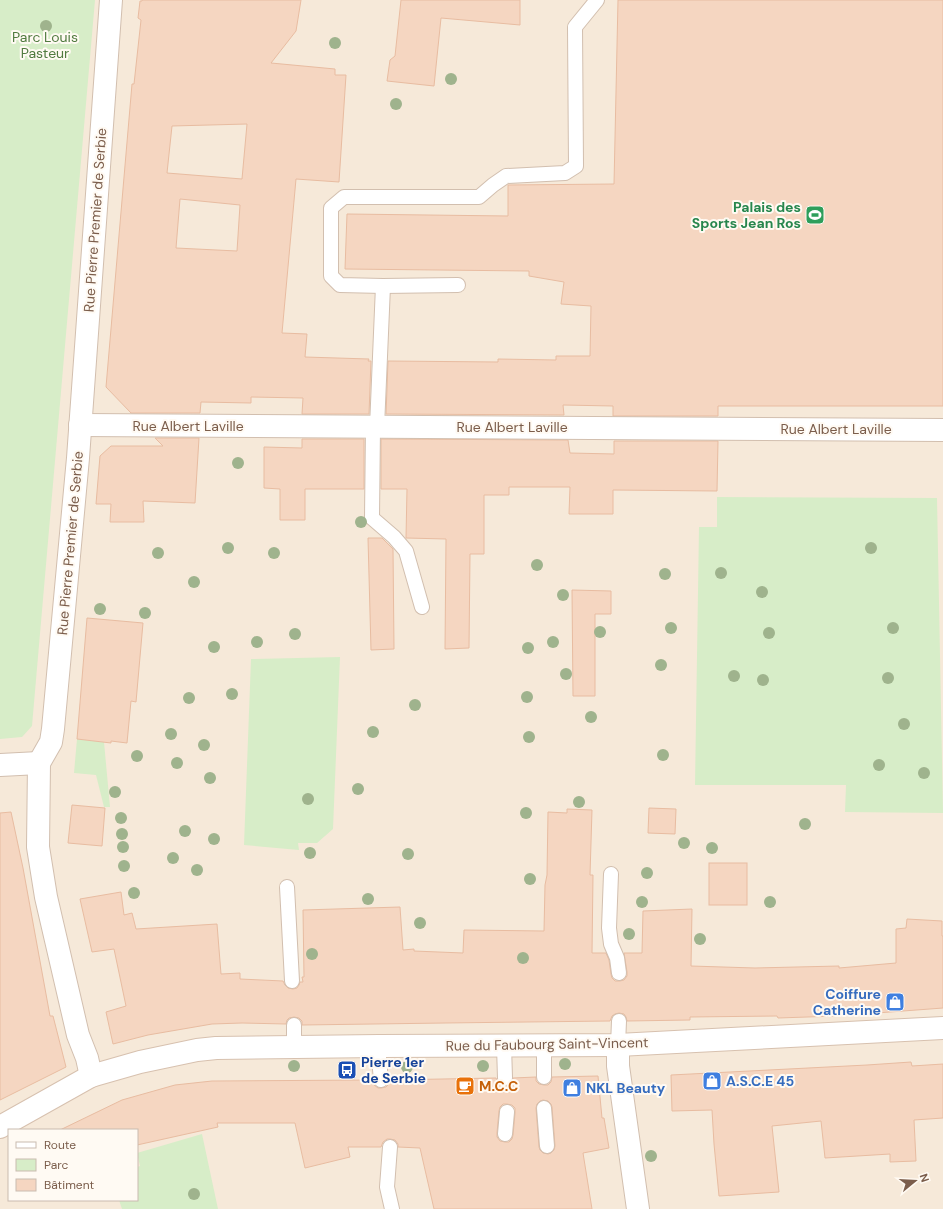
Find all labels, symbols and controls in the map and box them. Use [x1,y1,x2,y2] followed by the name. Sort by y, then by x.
[12,28,78,62] park label: Parc Louis Pasteur
[80,127,110,313] street label: Rue Pierre Premier de Serbie
[692,198,801,232] place label: Palais des Sports Jean Ros
[804,204,826,226] sports icon: Palais des Sports Jean Ros
[132,417,244,435] street label: Rue Albert Laville
[456,418,568,436] street label: Rue Albert Laville
[780,420,892,438] street label: Rue Albert Laville
[53,450,87,636] street label: Rue Pierre Premier de Serbie
[813,985,881,1019] place label: Coiffure Catherine
[884,991,906,1013] shop icon: Coiffure Catherine
[445,1033,649,1055] street label: Rue du Faubourg Saint-Vincent
[361,1053,426,1087] place label: Pierre 1er de Serbie
[336,1059,358,1081] bus stop icon: Pierre 1er de Serbie
[701,1070,723,1092] shop icon: A.S.C.E 45
[726,1072,794,1090] place label: A.S.C.E 45
[454,1075,476,1097] cafe icon: M.C.C
[479,1077,518,1095] place label: M.C.C
[561,1077,583,1099] shop icon: NKL Beauty
[586,1079,666,1097] place label: NKL Beauty
[8,1129,138,1201] legend
[44,1137,76,1153] text: Route
[44,1157,68,1173] text: Parc
[895,1161,935,1201] north arrow
[917,1172,932,1184] text: N
[44,1177,95,1193] text: Bâtiment

